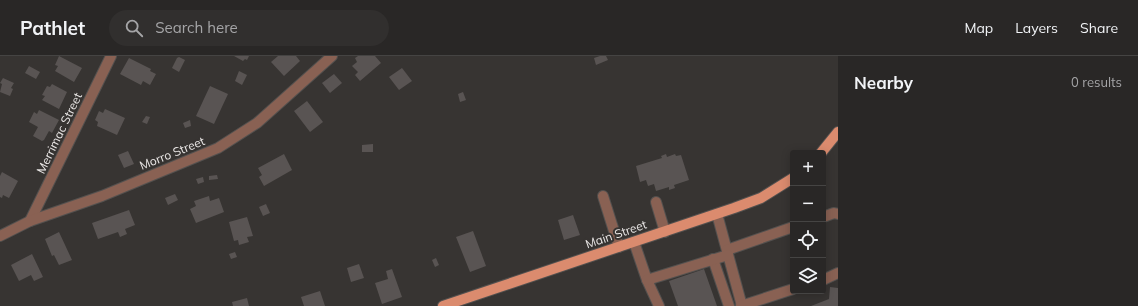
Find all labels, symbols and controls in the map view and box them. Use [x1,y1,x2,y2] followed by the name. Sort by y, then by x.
[109,10,389,46] search box
[20,16,85,40] text: Pathlet
[123,17,145,39] icon: search
[155,18,238,37] text: Search here
[964,19,993,37] text: Map
[1015,19,1058,37] text: Layers
[1080,19,1118,37] text: Share
[854,72,913,93] text: Nearby
[1071,74,1122,90] text: 0 results
[33,90,85,176] street label: Merrimac Street
[137,133,207,173] street label: Morro Street
[790,150,826,294] map controls
[790,150,826,186] button: +
[790,186,826,222] button: −
[583,217,649,251] street label: Main Street
[790,222,826,258] button: locate
[790,258,826,294] button: layers

